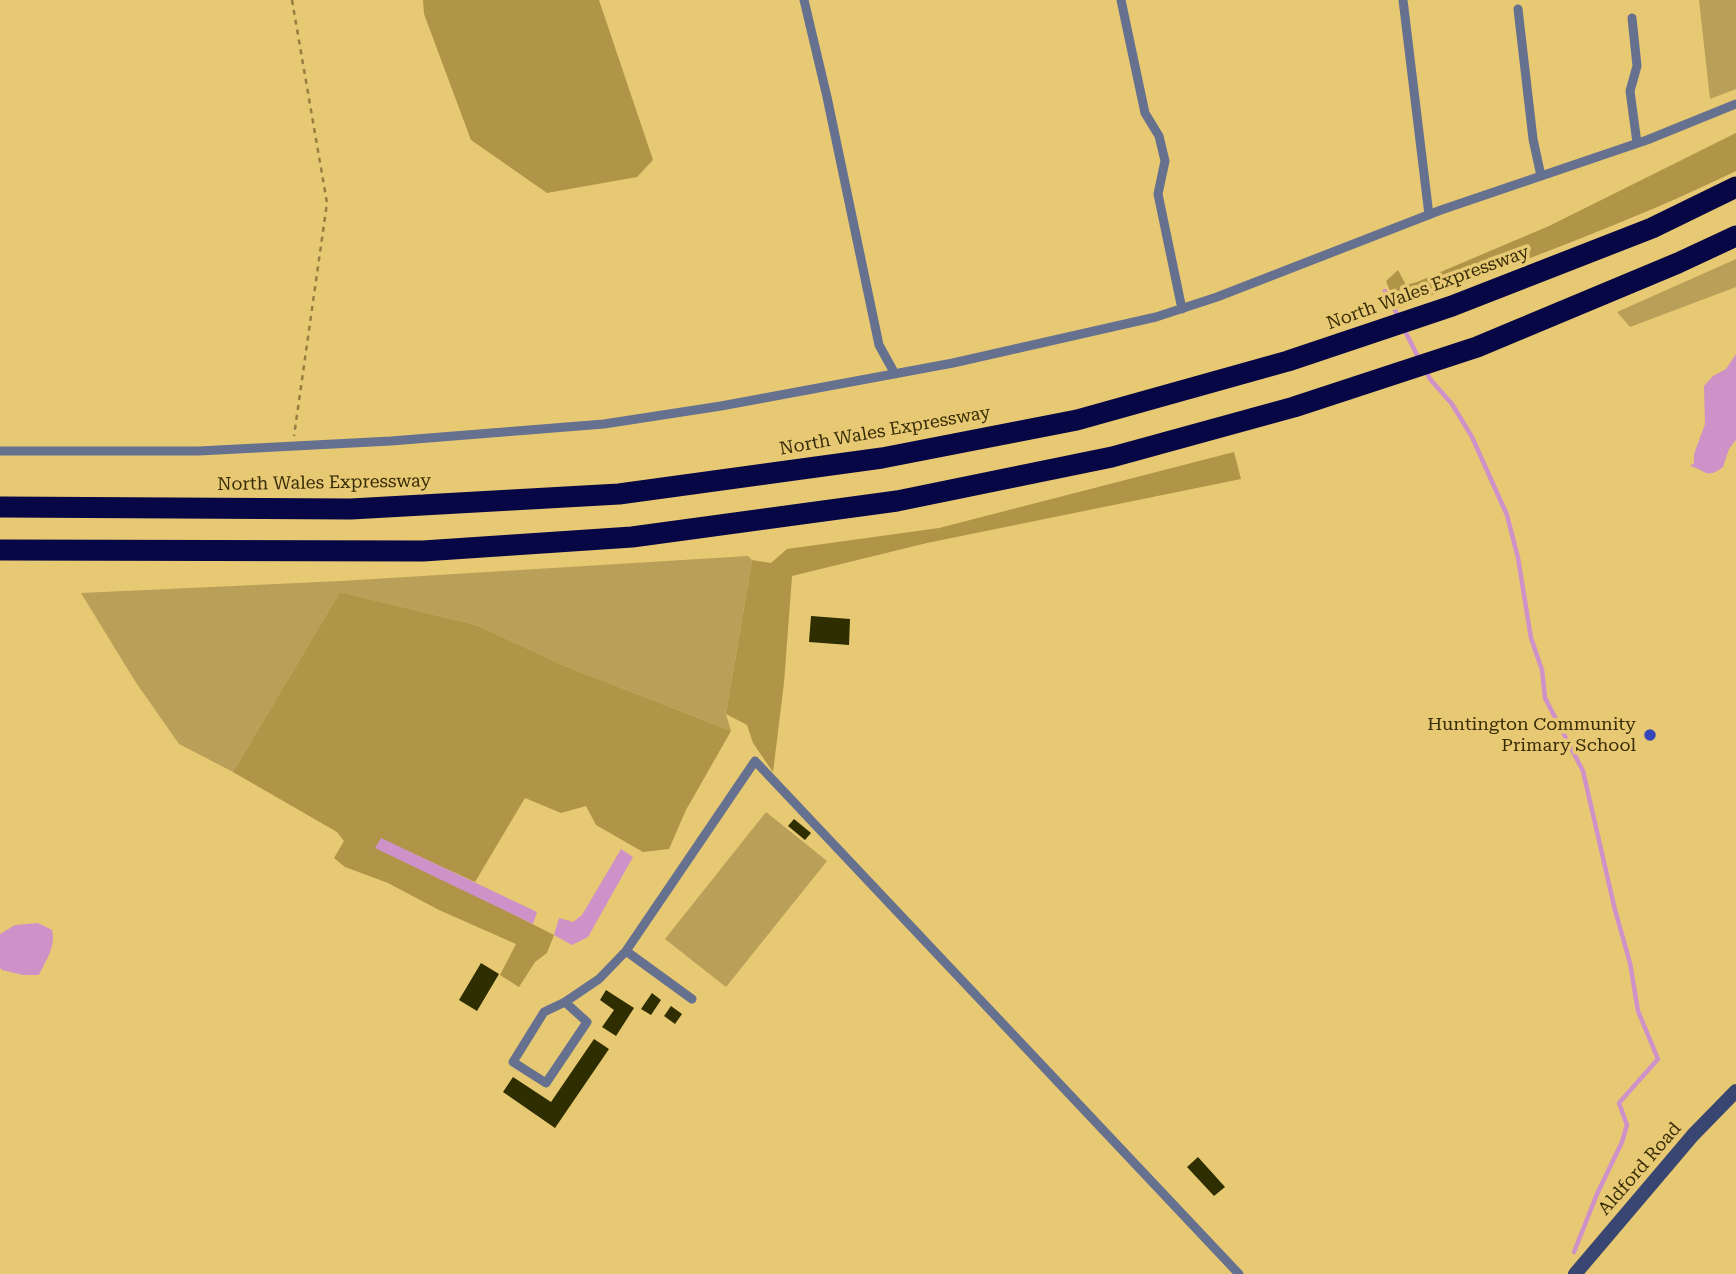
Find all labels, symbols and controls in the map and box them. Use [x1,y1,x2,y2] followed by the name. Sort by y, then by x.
[1324,241,1532,335] street label: North Wales Expressway
[778,402,992,460] street label: North Wales Expressway
[217,470,431,496] street label: North Wales Expressway
[1427,714,1636,756] place label: Huntington Community Primary School
[1642,727,1658,743] marker: Huntington Community Primary School
[1594,1118,1686,1220] street label: Aldford Road

